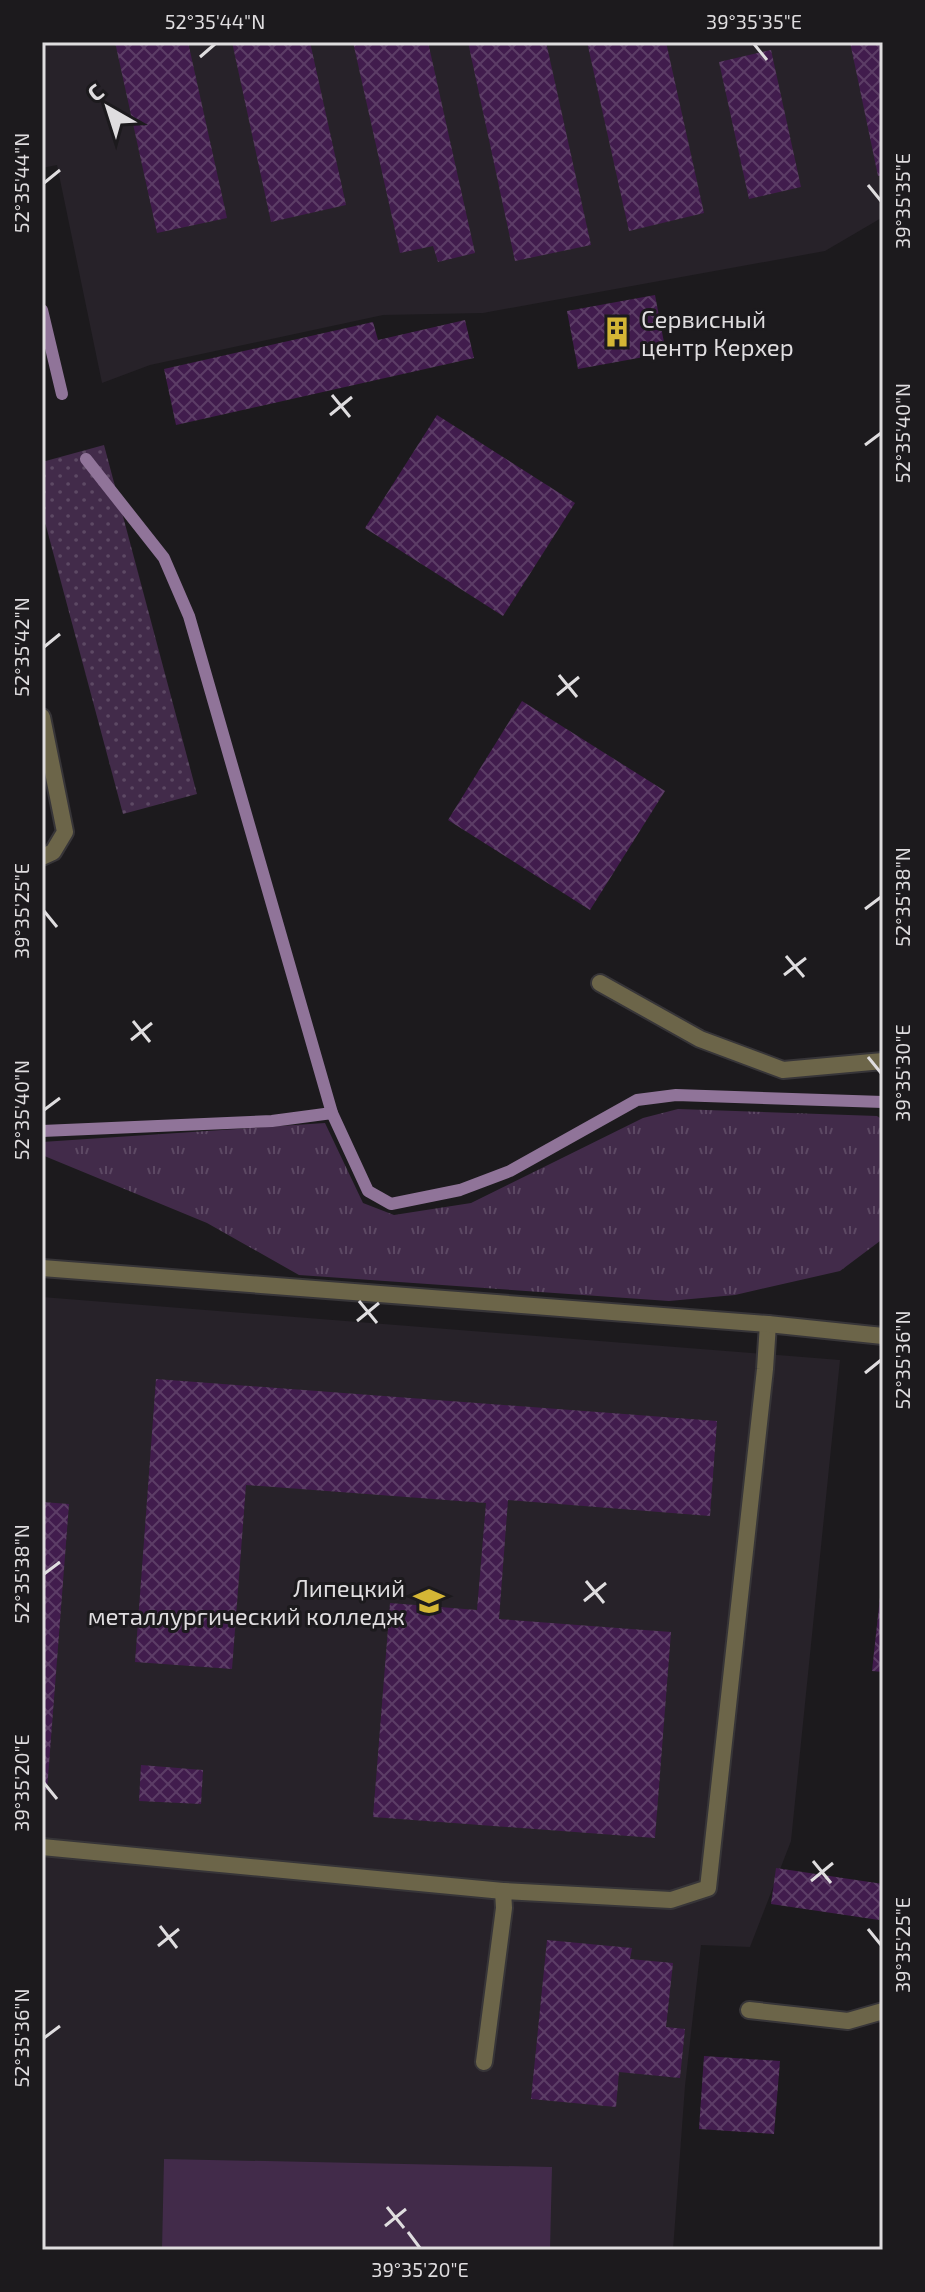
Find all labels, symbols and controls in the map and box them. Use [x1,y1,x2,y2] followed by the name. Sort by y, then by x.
[165,9,265,33] text: 52°35'44"N
[706,9,802,33] text: 39°35'35"E
[68,68,148,148] north arrow
[82,77,108,106] text: С
[9,133,33,233] text: 52°35'44"N
[890,153,914,249] text: 39°35'35"E
[641,304,794,361] place label: Сервисный центр Керхер
[600,315,634,349] building icon: Сервисный центр Керхер
[890,383,914,483] text: 52°35'40"N
[9,597,33,697] text: 52°35'42"N
[890,847,914,947] text: 52°35'38"N
[9,863,33,959] text: 39°35'25"E
[890,1024,914,1122] text: 39°35'30"E
[9,1060,33,1160] text: 52°35'40"N
[890,1311,914,1409] text: 52°35'36"N
[9,1524,33,1624] text: 52°35'38"N
[88,1573,405,1631] place label: Липецкий металлургический колледж
[412,1584,446,1618] school or university icon: Липецкий металлургический колледж
[9,1734,33,1832] text: 39°35'20"E
[890,1897,914,1993] text: 39°35'25"E
[9,1989,33,2087] text: 52°35'36"N
[371,2257,469,2281] text: 39°35'20"E

